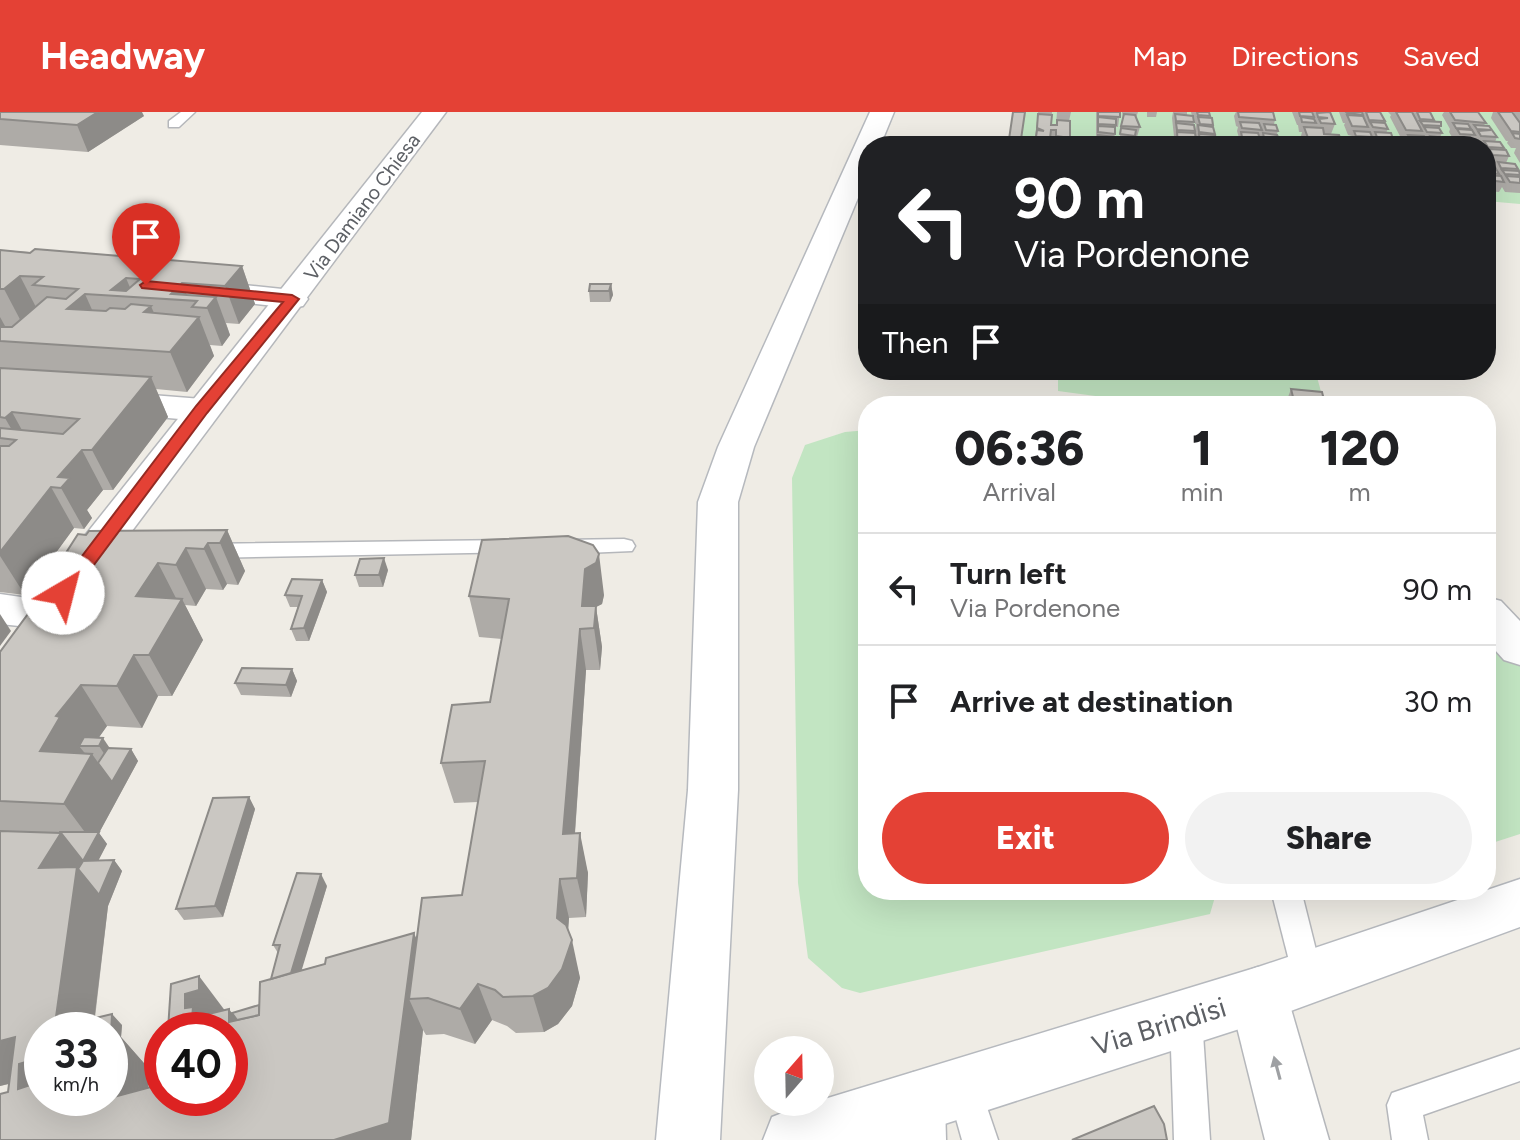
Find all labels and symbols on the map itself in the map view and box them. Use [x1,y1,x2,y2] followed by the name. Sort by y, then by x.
[299,129,425,285] street label: Via Damiano Chiesa
[112,203,180,285] pin
[21,551,105,635] position arrow
[1088,990,1230,1062] street label: Via Brindisi
[144,1012,248,1116] speed limit sign: 40
[754,1036,834,1116] north arrow
[1271,1055,1283,1080] one-way arrow

